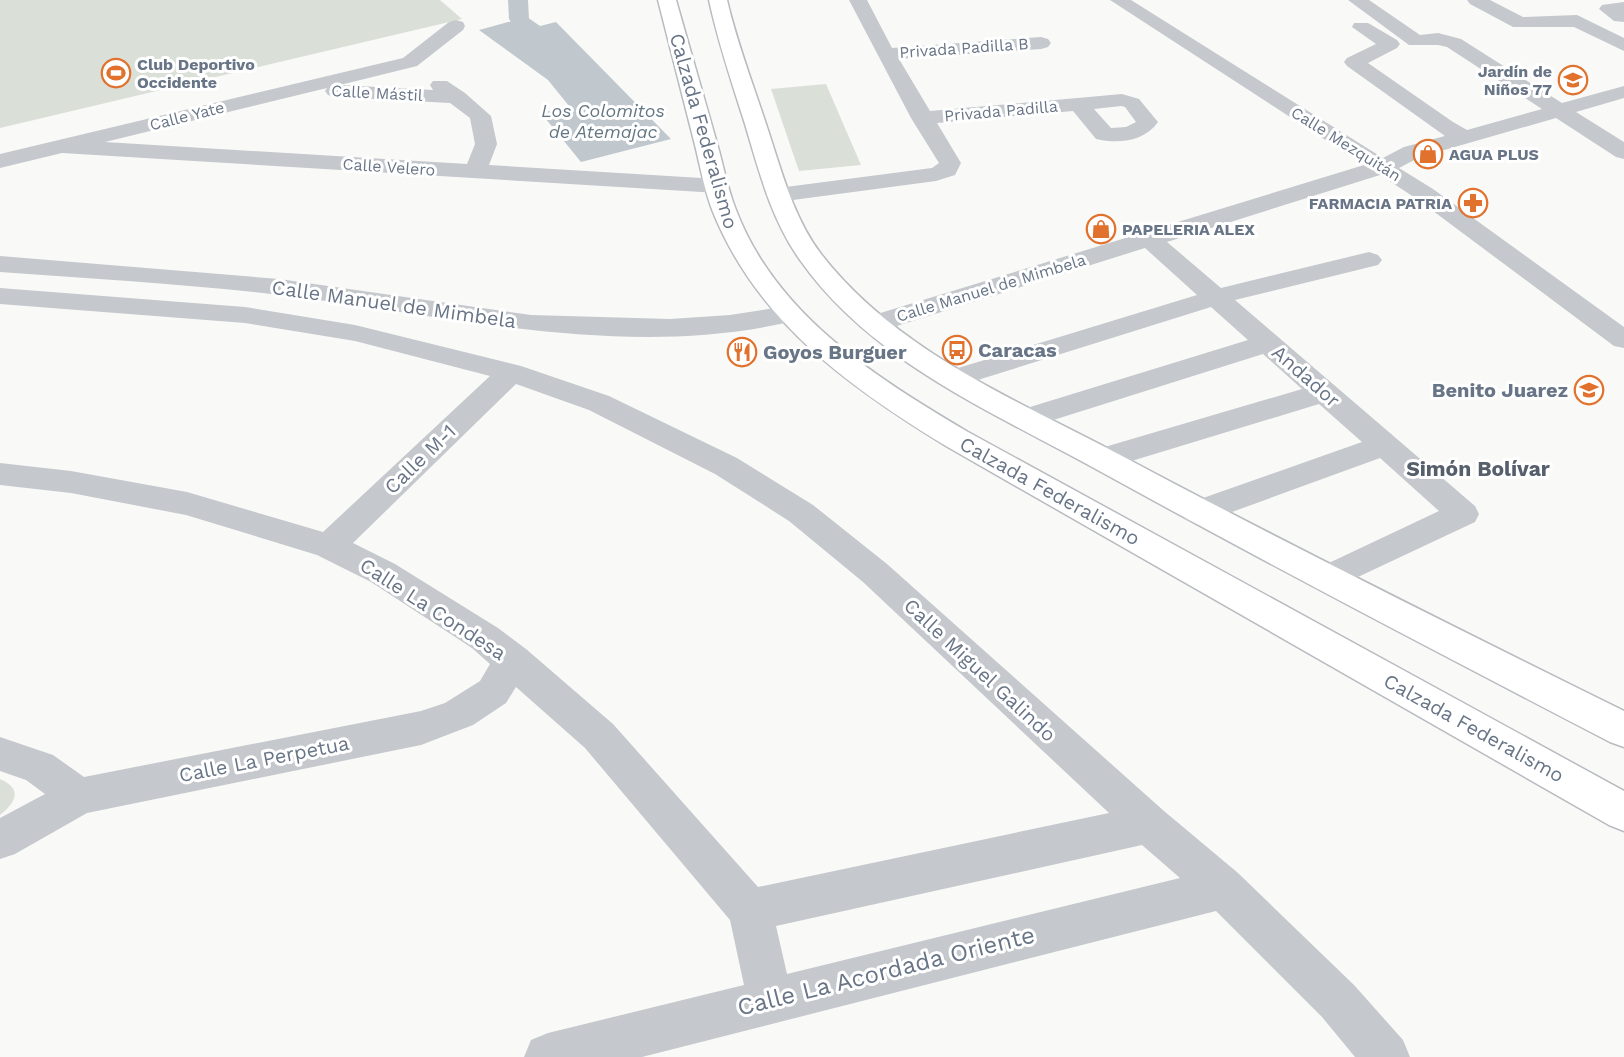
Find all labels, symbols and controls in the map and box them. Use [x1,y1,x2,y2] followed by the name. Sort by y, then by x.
[665,30,743,232] street label: Calzada Federalismo
[899,34,1029,62] street label: Privada Padilla B
[137,55,255,92] place label: Club Deportivo Occidente
[100,57,132,89] sports icon: Club Deportivo Occidente
[1478,62,1552,99] place label: Jardín de Niños 77
[1557,64,1589,96] school or university icon: Jardín de Niños 77
[331,81,423,105] street label: Calle Mástil
[943,97,1059,125] street label: Privada Padilla
[148,98,226,134] street label: Calle Yate
[541,100,665,142] water label: Los Colomitos de Atemajac
[1288,103,1404,185] street label: Calle Mezquitán
[1412,138,1444,170] shop icon: AGUA PLUS
[1449,145,1539,164] place label: AGUA PLUS
[342,154,436,180] street label: Calle Velero
[1457,187,1489,219] pharmacy icon: FARMACIA PATRIA
[1309,194,1452,213] place label: FARMACIA PATRIA
[1085,213,1117,245] shop icon: PAPELERIA ALEX
[1122,220,1255,239] place label: PAPELERIA ALEX
[894,250,1088,326] street label: Calle Manuel de Mimbela
[270,275,518,333] street label: Calle Manuel de Mimbela
[941,334,973,366] bus stop icon: Caracas
[726,336,758,368] restaurant icon: Goyos Burguer
[978,338,1057,362] place label: Caracas
[763,340,907,364] place label: Goyos Burguer
[1267,340,1345,412] street label: Andador
[1573,374,1605,406] school or university icon: Benito Juarez
[1432,378,1568,402] place label: Benito Juarez
[379,419,461,499] street label: Calle M-1
[956,431,1144,551] street label: Calzada Federalismo
[1406,456,1550,481] district label: Simón Bolívar
[355,553,511,665] street label: Calle La Condesa
[899,593,1061,747] street label: Calle Miguel Galindo
[1380,668,1568,788] street label: Calzada Federalismo
[177,731,351,787] street label: Calle La Perpetua
[734,920,1038,1022] street label: Calle La Acordada Oriente

